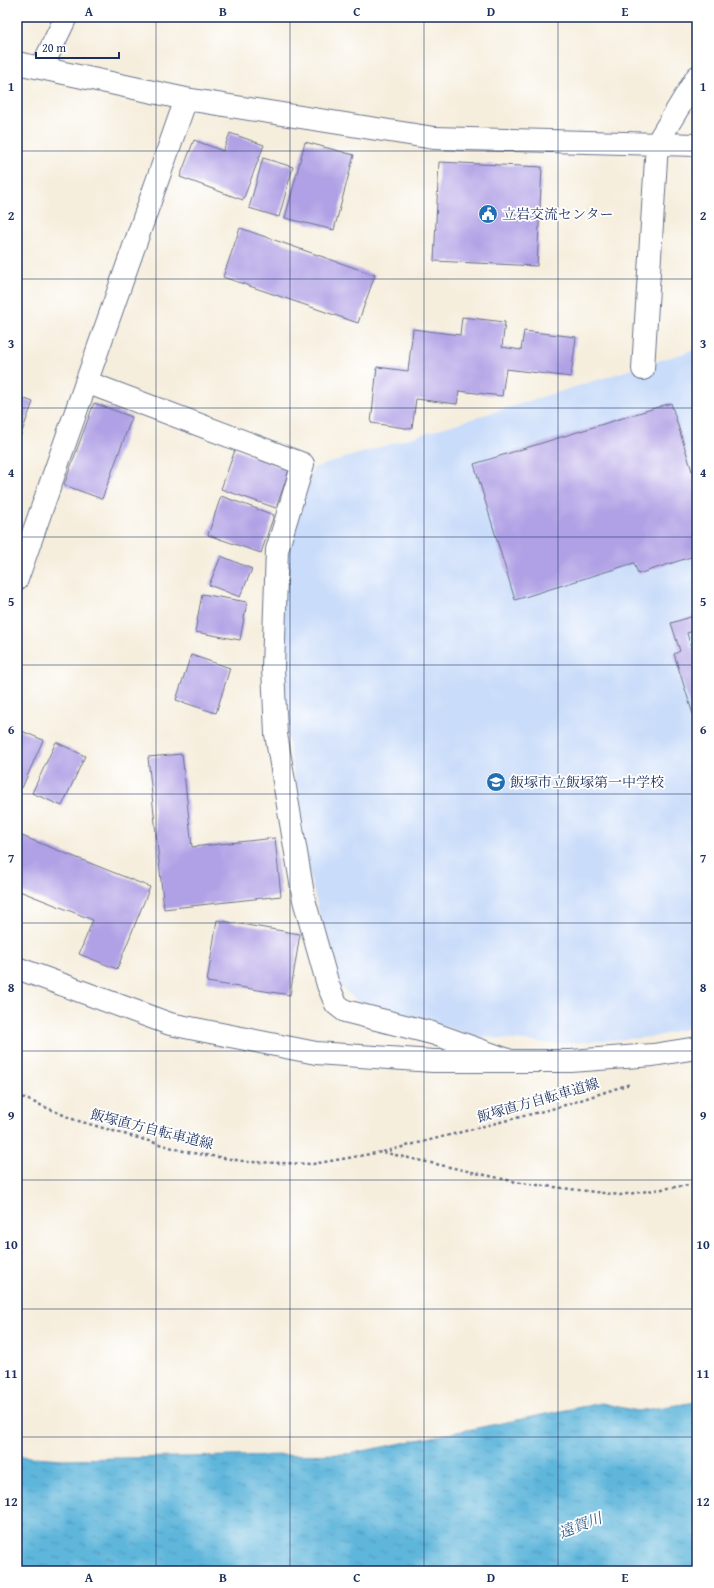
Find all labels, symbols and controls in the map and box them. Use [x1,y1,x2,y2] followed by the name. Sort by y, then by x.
[85,2,94,21] text: A
[219,2,227,21] text: B
[353,2,361,21] text: C
[487,2,495,21] text: D
[622,2,629,21] text: E
[36,34,119,60] scale bar
[42,39,66,56] text: 20 m
[8,77,14,96] text: 1
[700,77,706,96] text: 1
[477,203,499,225] public building icon: 立岩交流センター
[502,204,613,224] place label: 立岩交流センター
[8,206,15,225] text: 2
[700,206,707,225] text: 2
[8,334,14,353] text: 3
[700,334,706,353] text: 3
[8,463,15,482] text: 4
[700,463,707,482] text: 4
[8,592,15,611] text: 5
[700,592,707,611] text: 5
[8,720,15,739] text: 6
[700,720,707,739] text: 6
[485,771,507,793] school or university icon: 飯塚市立飯塚第一中学校
[510,772,664,792] place label: 飯塚市立飯塚第一中学校
[8,849,15,868] text: 7
[700,849,707,868] text: 7
[8,978,15,997] text: 8
[700,978,707,997] text: 8
[475,1073,601,1127] street label: 飯塚直方自転車道線
[88,1104,216,1154] street label: 飯塚直方自転車道線
[8,1106,15,1125] text: 9
[700,1106,707,1125] text: 9
[4,1235,18,1254] text: 10
[696,1235,710,1254] text: 10
[4,1364,18,1383] text: 11
[696,1364,710,1383] text: 11
[4,1492,18,1511] text: 12
[696,1492,710,1511] text: 12
[555,1506,607,1543] water label: 遠賀川
[85,1568,94,1587] text: A
[219,1568,227,1587] text: B
[353,1568,361,1587] text: C
[487,1568,495,1587] text: D
[622,1568,629,1587] text: E

